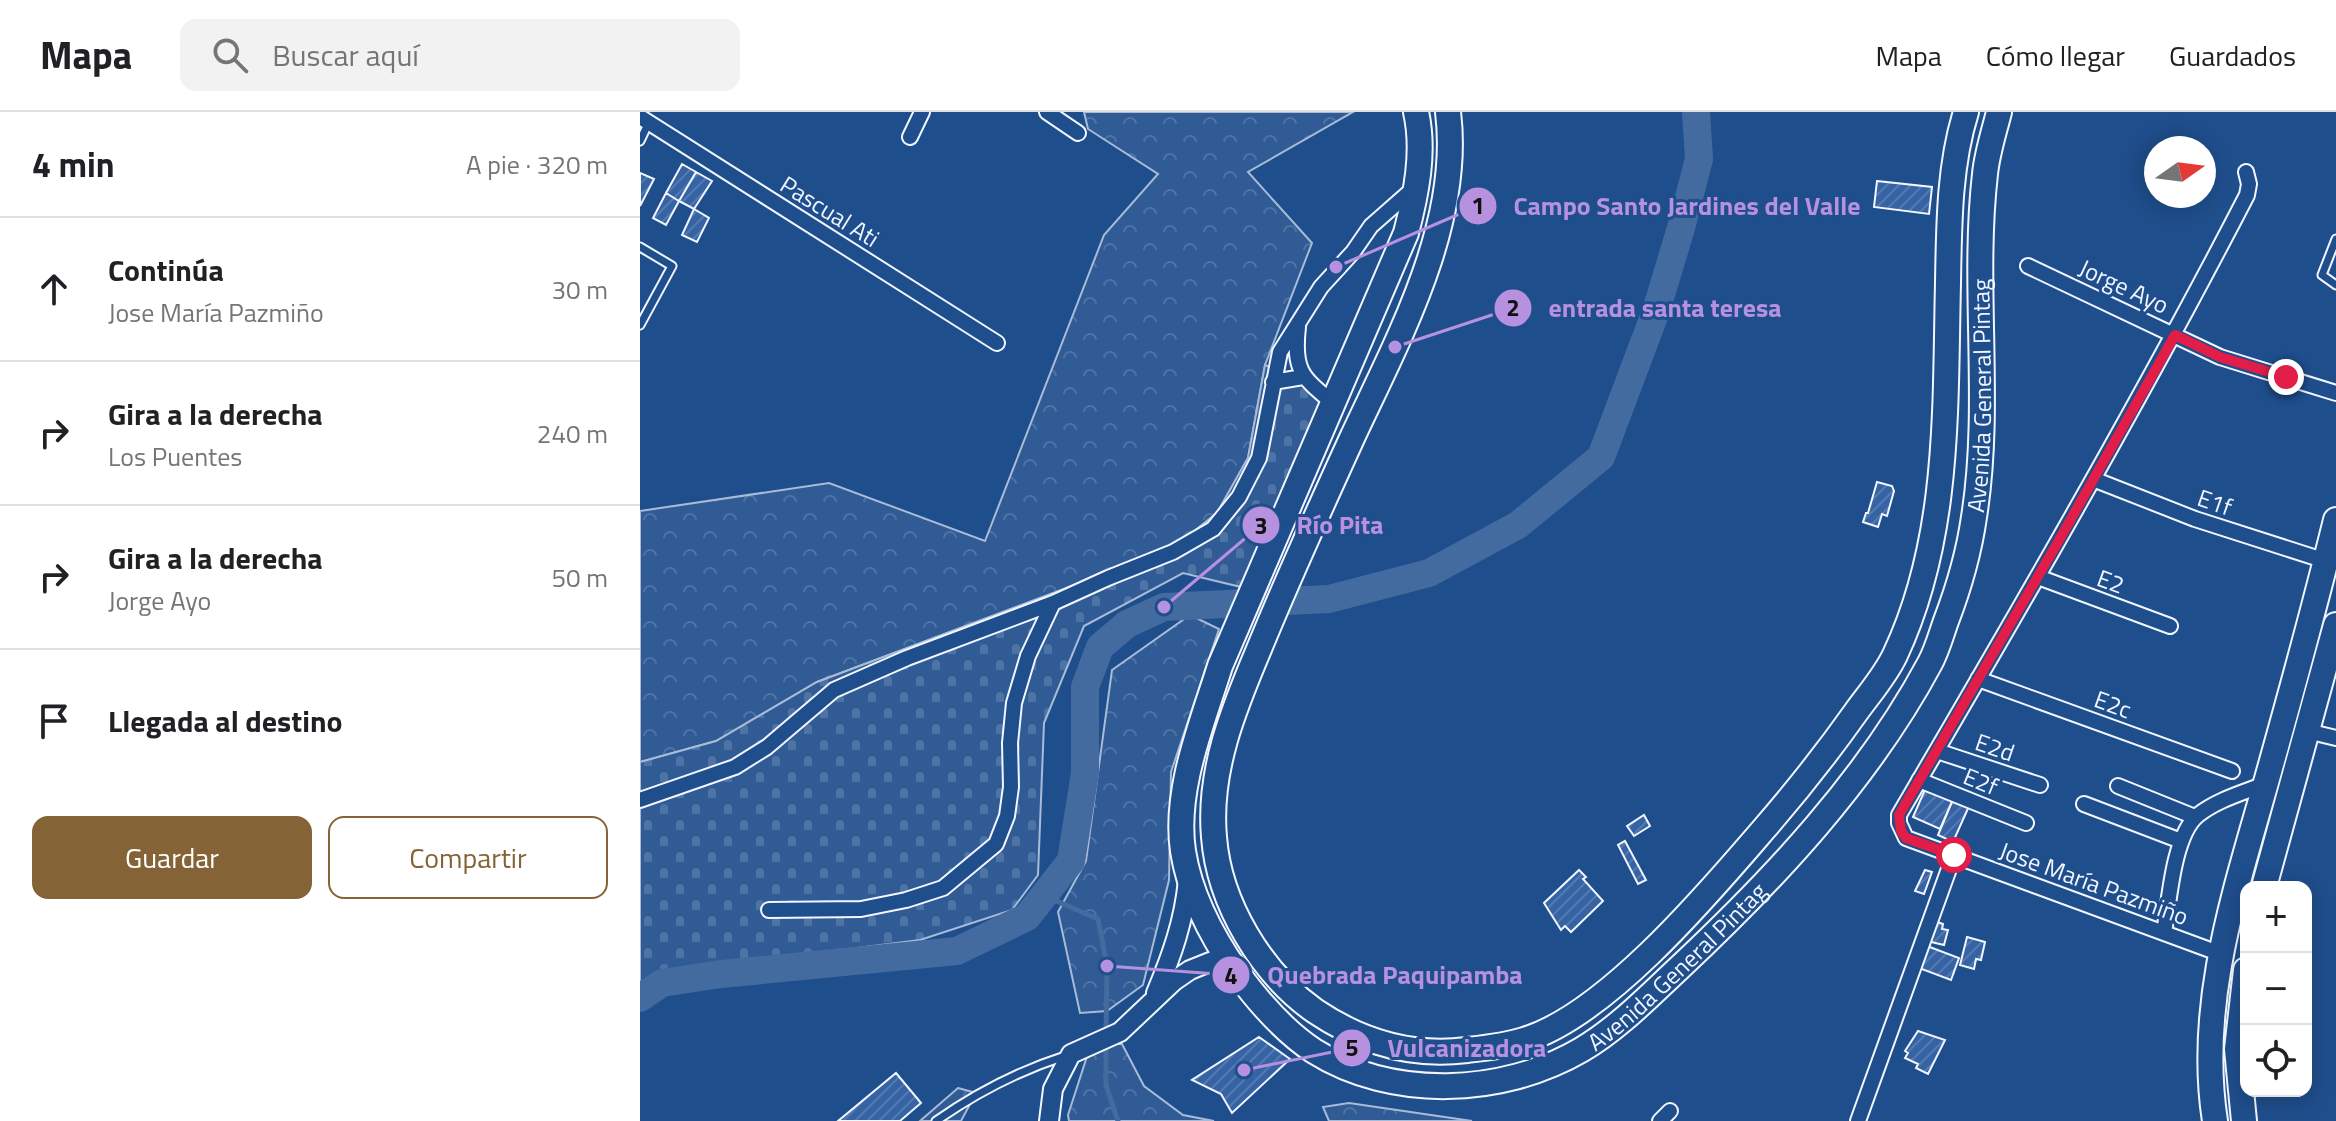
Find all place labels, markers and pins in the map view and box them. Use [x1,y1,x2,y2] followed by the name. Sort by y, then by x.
[1458,181,1877,231] callout: Campo Santo Jardines del Valle
[1493,283,1798,333] callout: entrada santa teresa
[1241,500,1400,550] callout: Río Pita
[1211,950,1538,1000] callout: Quebrada Paquipamba
[1332,1023,1562,1073] callout: Vulcanizadora

